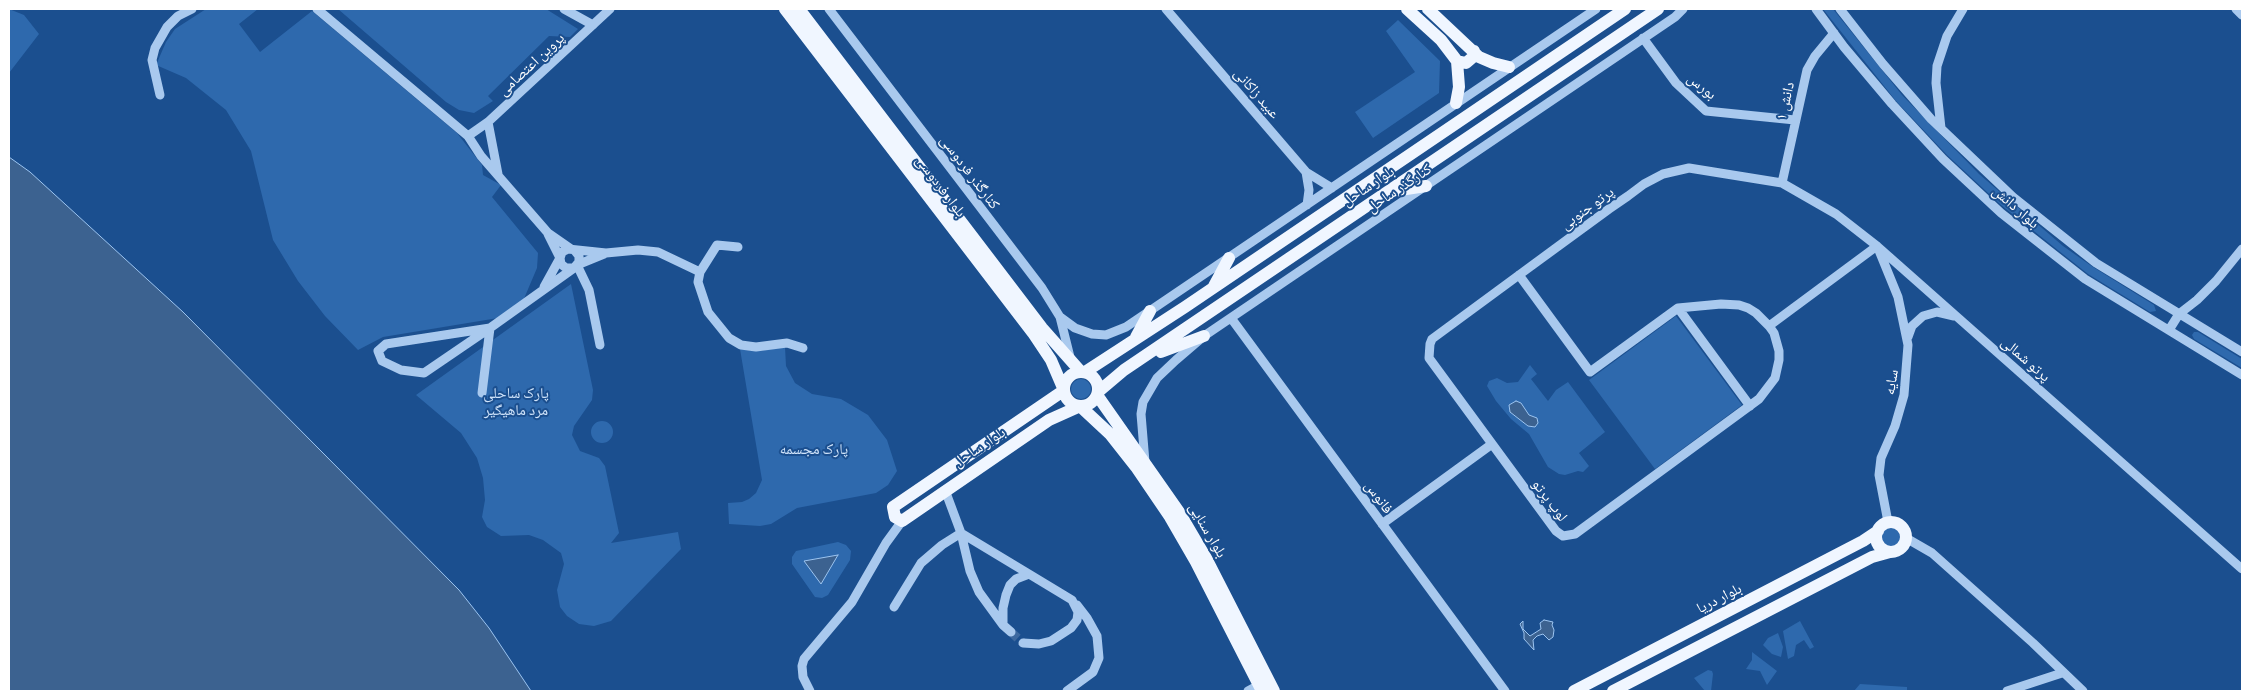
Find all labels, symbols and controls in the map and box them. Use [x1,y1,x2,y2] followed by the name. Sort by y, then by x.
[494,29,568,99] street label: پروین اعتصامی
[1230,64,1284,122] street label: عبید زاکانی
[1684,69,1720,103] street label: بورس
[1772,80,1798,122] street label: دانش ۱
[936,131,1004,213] street label: کنارگذر فردوسی
[912,151,970,221] street label: بلوار فردوسی
[1363,160,1435,216] street label: کنارگذر ساحل
[1338,162,1398,210] street label: بلوار ساحل
[1989,182,2043,232] street label: بلوار دانش
[1557,183,1617,233] street label: پرتو جنوبی
[1998,333,2054,385] street label: پرتو شمالی
[1880,368,1902,396] street label: سایه
[483,384,549,419] park label: پارک ساحلی مرد ماهیگیر
[949,423,1009,471] street label: بلوار ساحل
[780,440,848,458] park label: پارک مجسمه
[1528,475,1572,525] street label: لوپ پرتو
[1361,477,1397,517] street label: فانوس
[1185,499,1231,561] street label: بلوار سنایی
[1693,579,1745,617] street label: بلوار دریا

